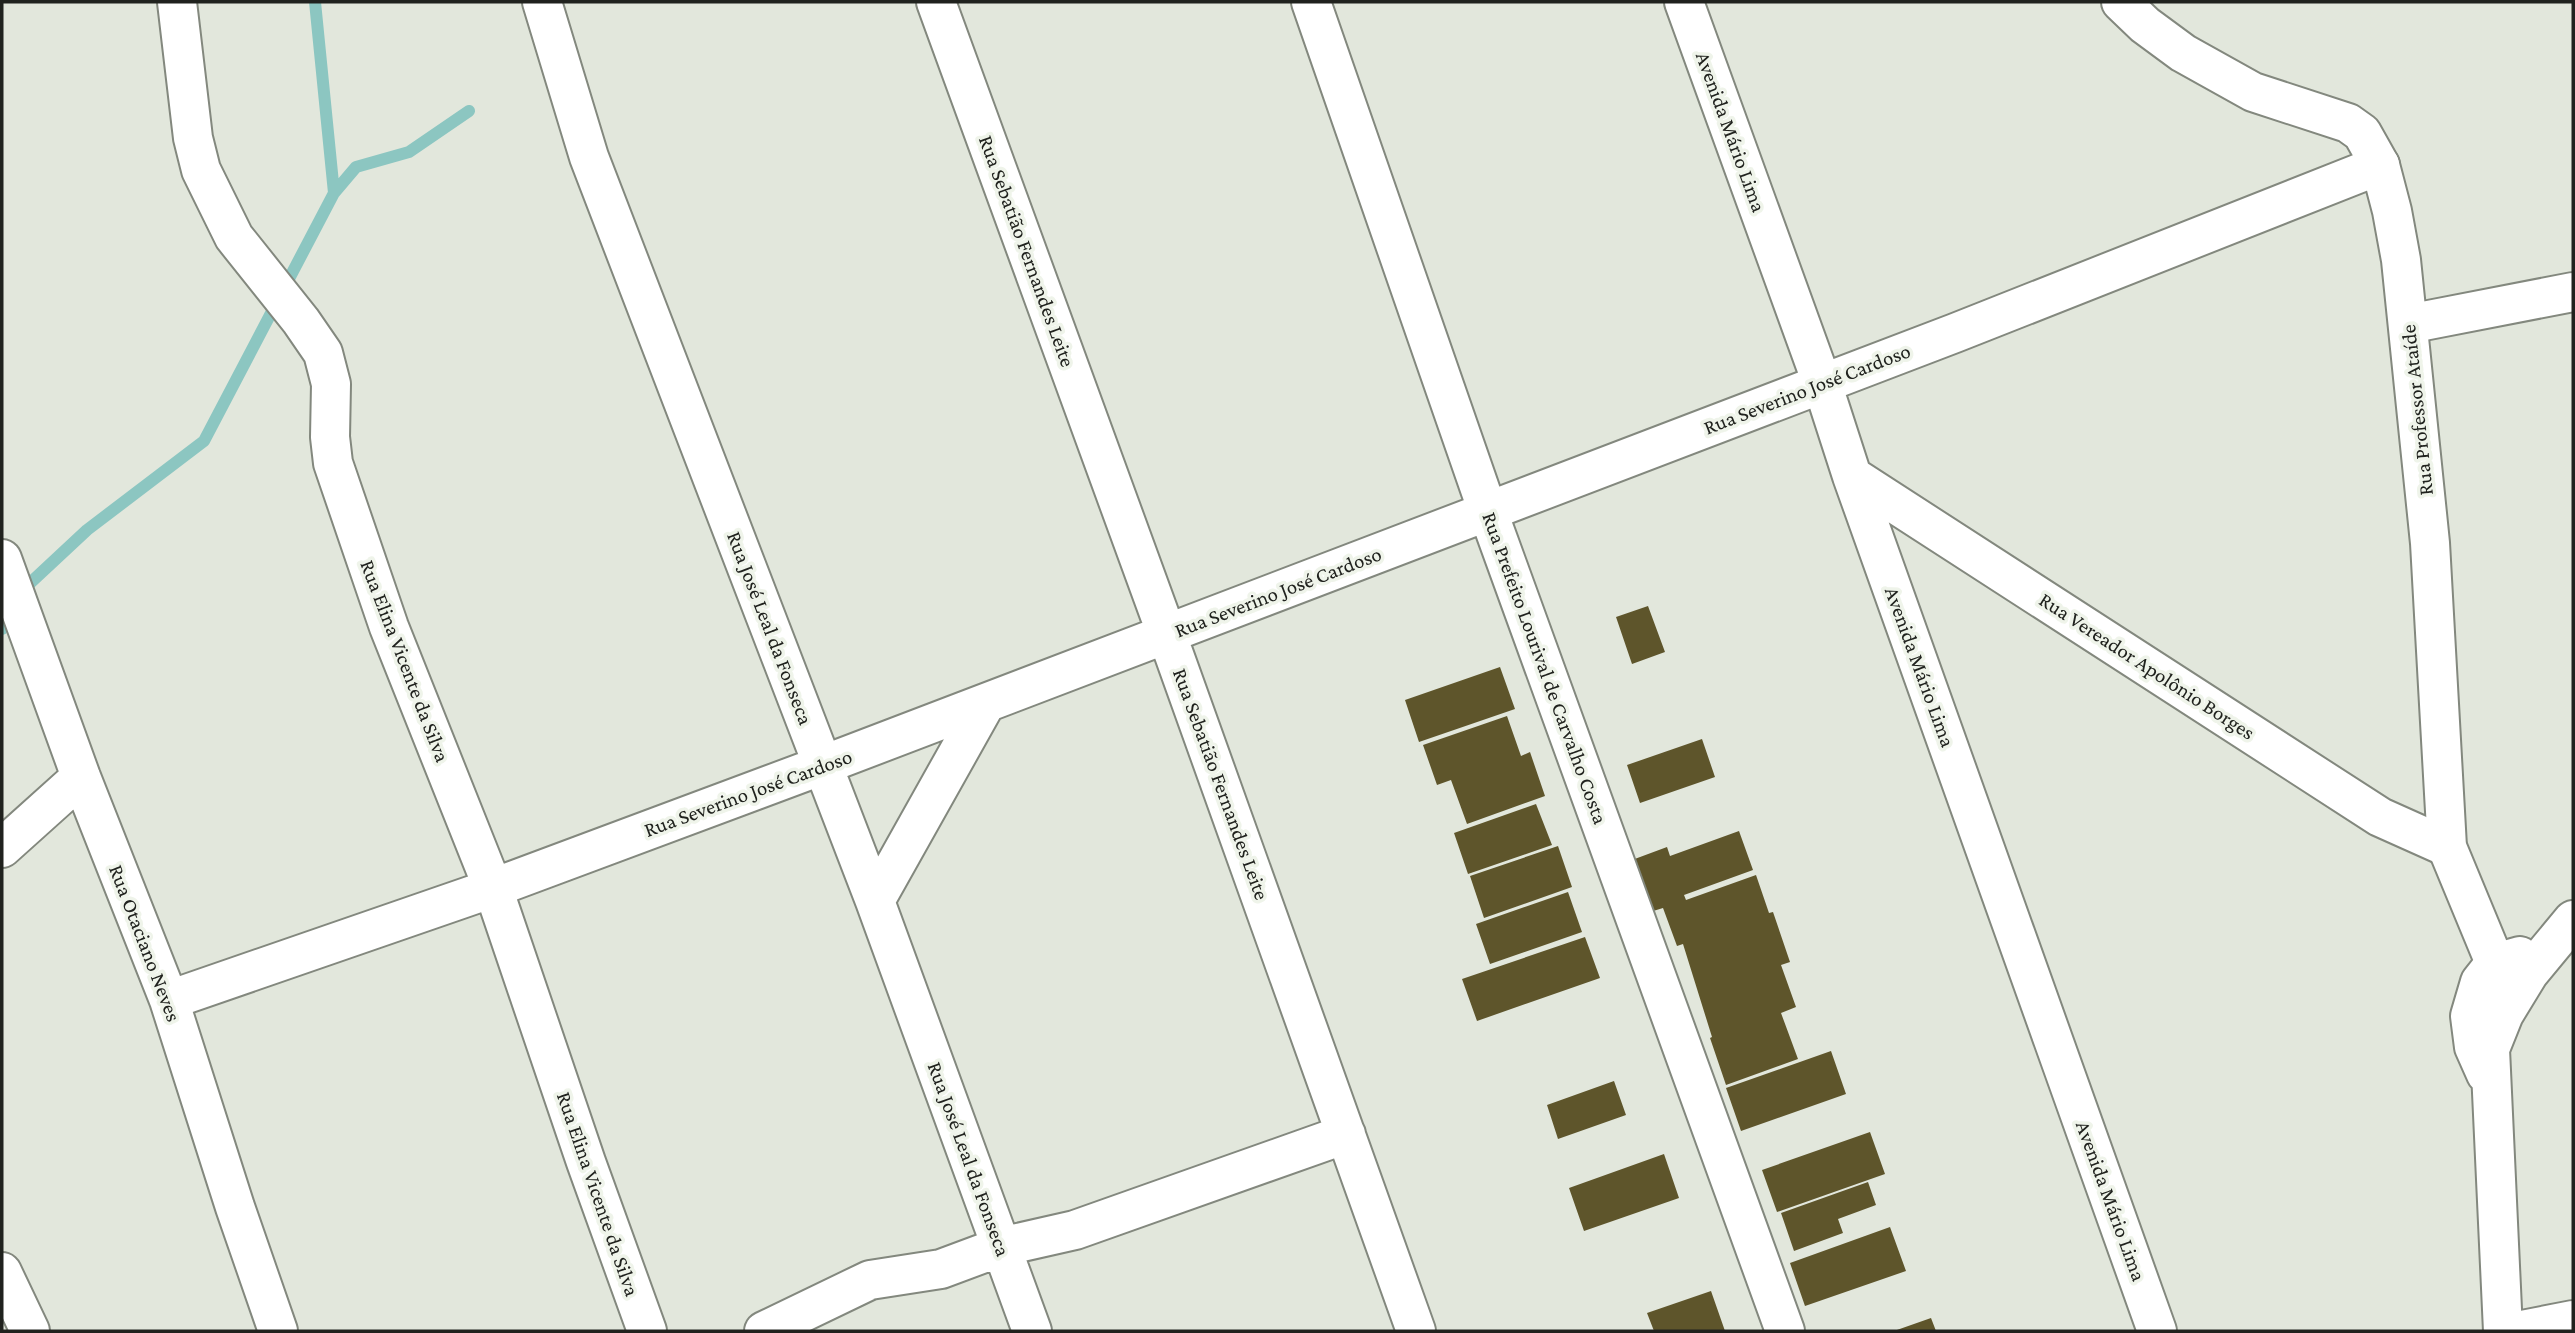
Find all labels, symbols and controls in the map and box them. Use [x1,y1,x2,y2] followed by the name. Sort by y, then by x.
[1691,49,1771,216] street label: Avenida Mário Lima
[974,132,1080,370] street label: Rua Sebatião Fernandes Leite
[2396,323,2438,497] street label: Rua Professor Ataíde
[1700,338,1914,440] street label: Rua Severino José Cardoso
[1477,509,1613,828] street label: Rua Prefeito Lourival de Carvalho Costa
[722,528,818,728] street label: Rua José Leal da Fonseca
[1171,541,1385,643] street label: Rua Severino José Cardoso
[355,557,455,766] street label: Rua Elina Vicente da Silva
[1880,584,1960,751] street label: Avenida Mário Lima
[2035,587,2259,745] street label: Rua Vereador Apolônio Borges
[1168,665,1274,903] street label: Rua Sebatião Fernandes Leite
[641,744,855,842] street label: Rua Severino José Cardoso
[104,861,186,1025] street label: Rua Otaciano Neves
[923,1058,1015,1260] street label: Rua José Leal da Fonseca
[552,1089,644,1300] street label: Rua Elina Vicente da Silva
[2071,1118,2151,1285] street label: Avenida Mário Lima

